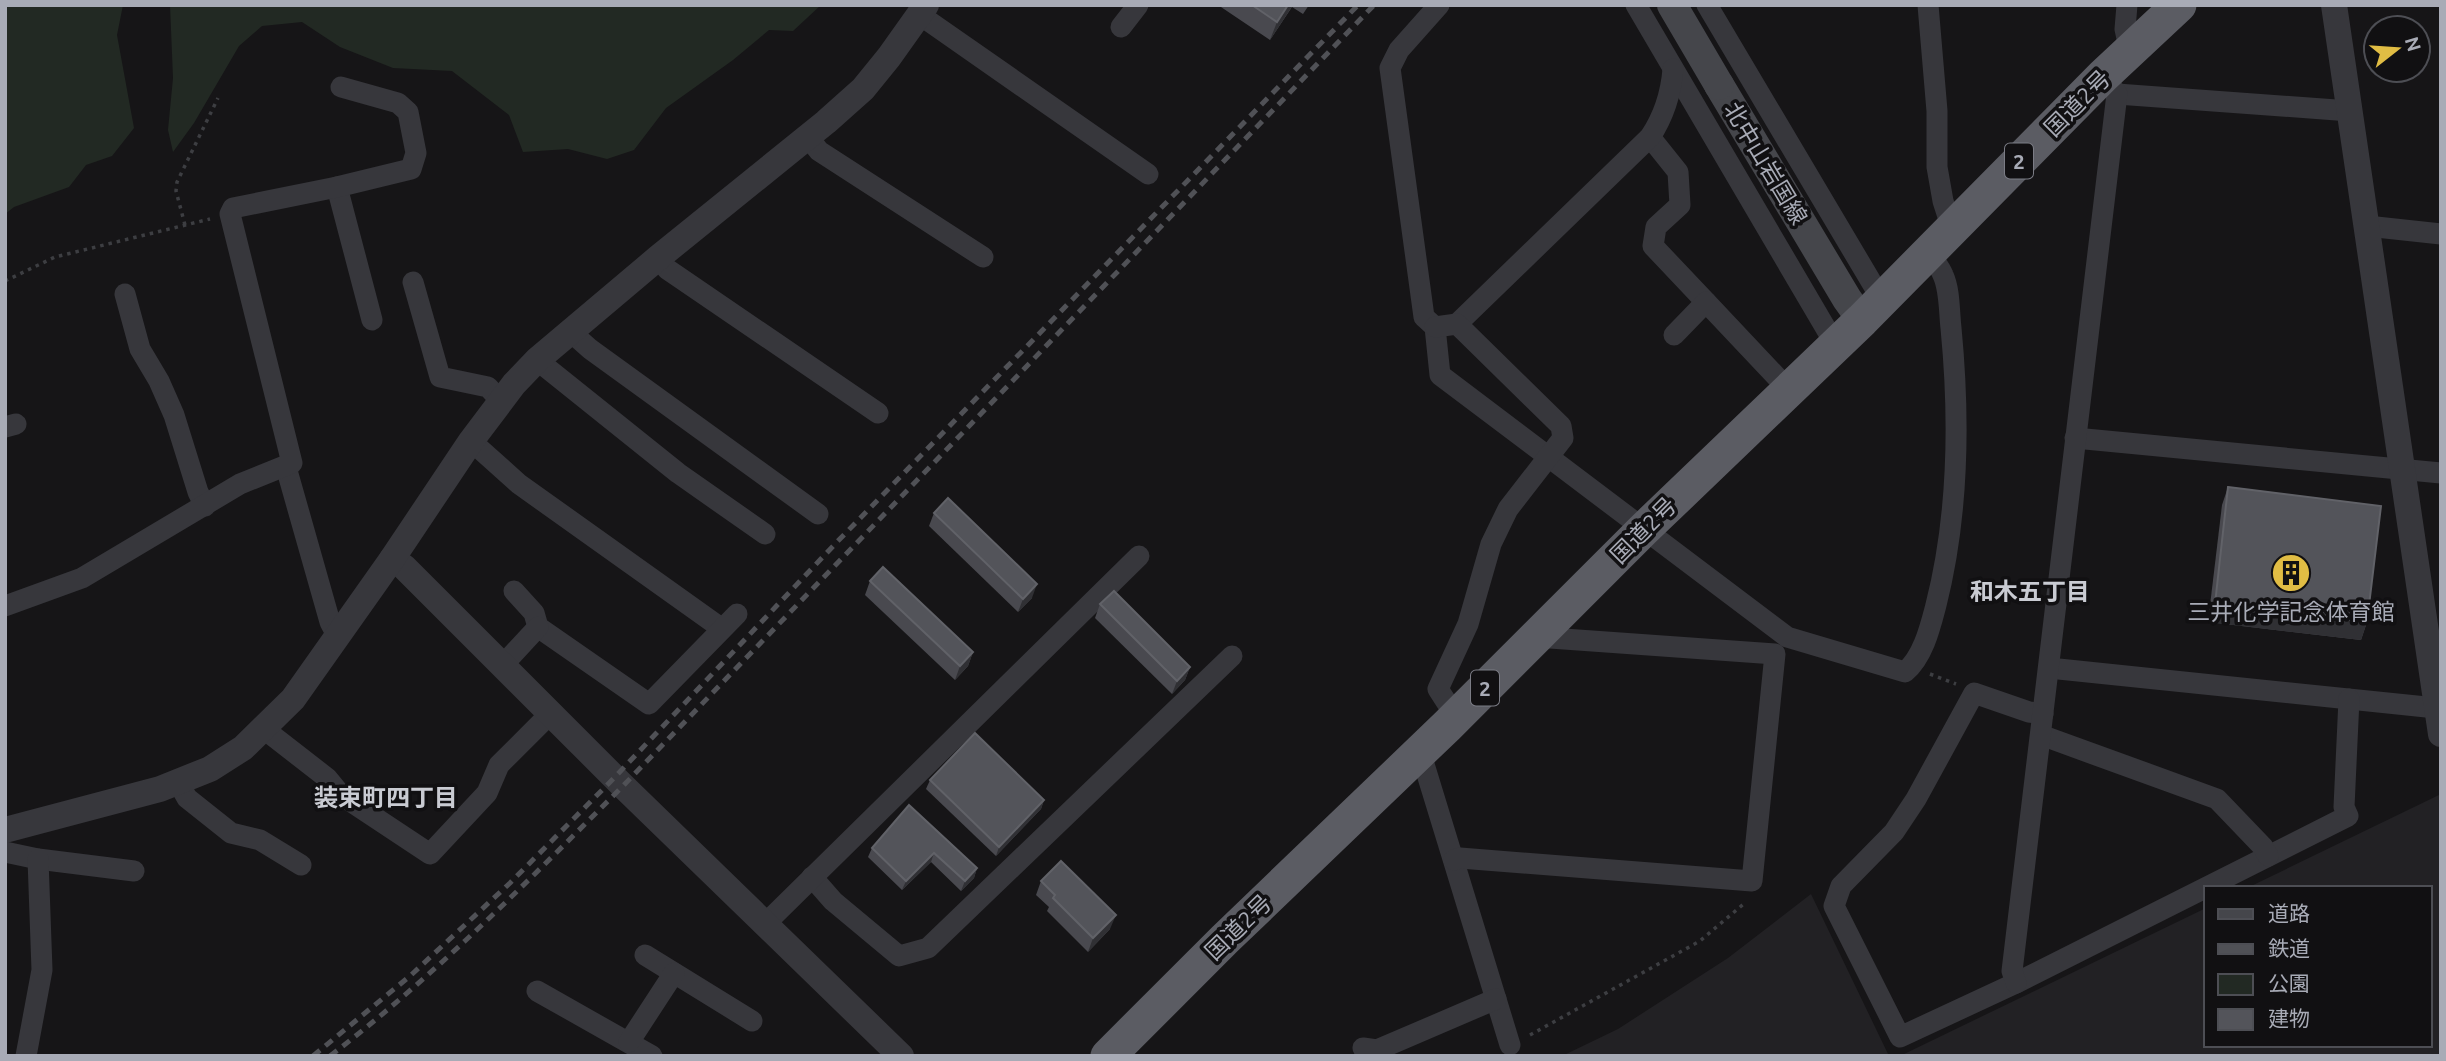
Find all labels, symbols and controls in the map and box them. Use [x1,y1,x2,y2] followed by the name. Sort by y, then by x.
[2362,14,2432,84] north arrow
[2401,34,2426,54] text: N
[2039,65,2115,141] street label: 国道2号
[1720,97,1812,229] street label: 北中山岩国線
[2005,144,2033,178] road number: 2
[1605,492,1681,568] street label: 国道2号
[2270,552,2312,594] building icon: 三井化学記念体育館
[1970,578,2090,605] district label: 和木五丁目
[2188,599,2395,624] place label: 三井化学記念体育館
[1471,670,1499,706] road number: 2
[314,784,458,811] district label: 装束町四丁目
[2204,886,2432,1047] legend
[1200,890,1276,964] street label: 国道2号
[2268,901,2310,925] text: 道路
[2268,936,2310,960] text: 鉄道
[2268,971,2310,995] text: 公園
[2268,1006,2310,1030] text: 建物

